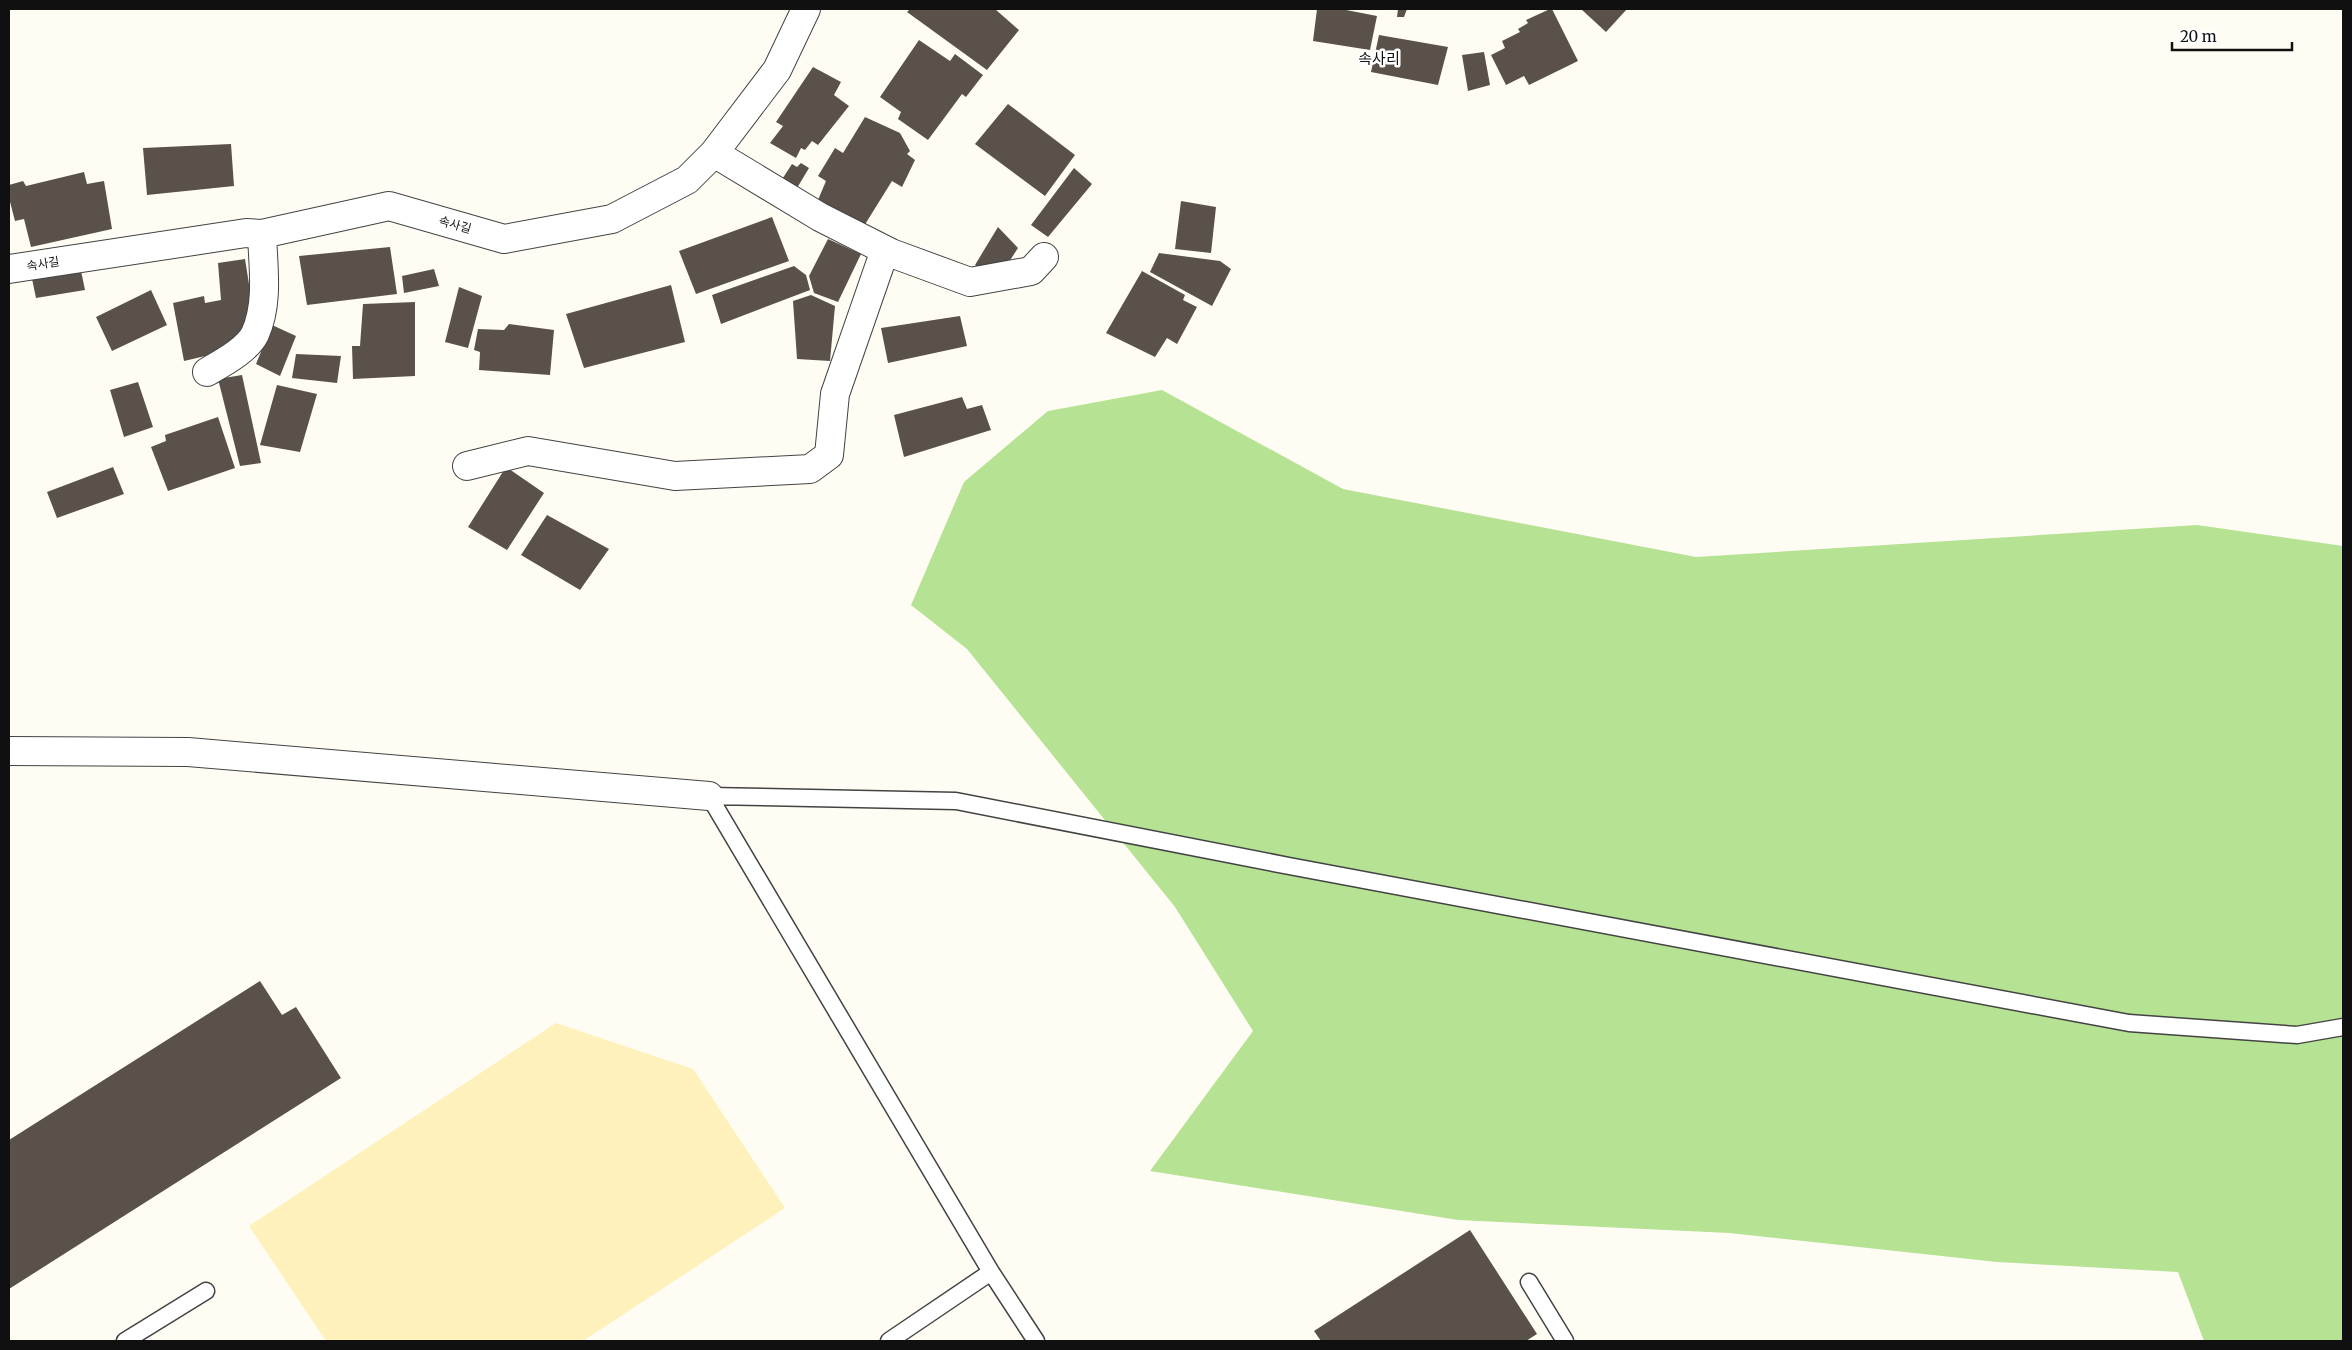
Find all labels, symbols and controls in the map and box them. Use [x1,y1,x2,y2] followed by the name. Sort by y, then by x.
[2172,20,2292,52] scale bar
[2180,27,2217,46] text: 20 m
[1358,49,1400,68] district label: 속사리
[437,213,473,236] street label: 속사길
[25,254,60,274] street label: 속사길

